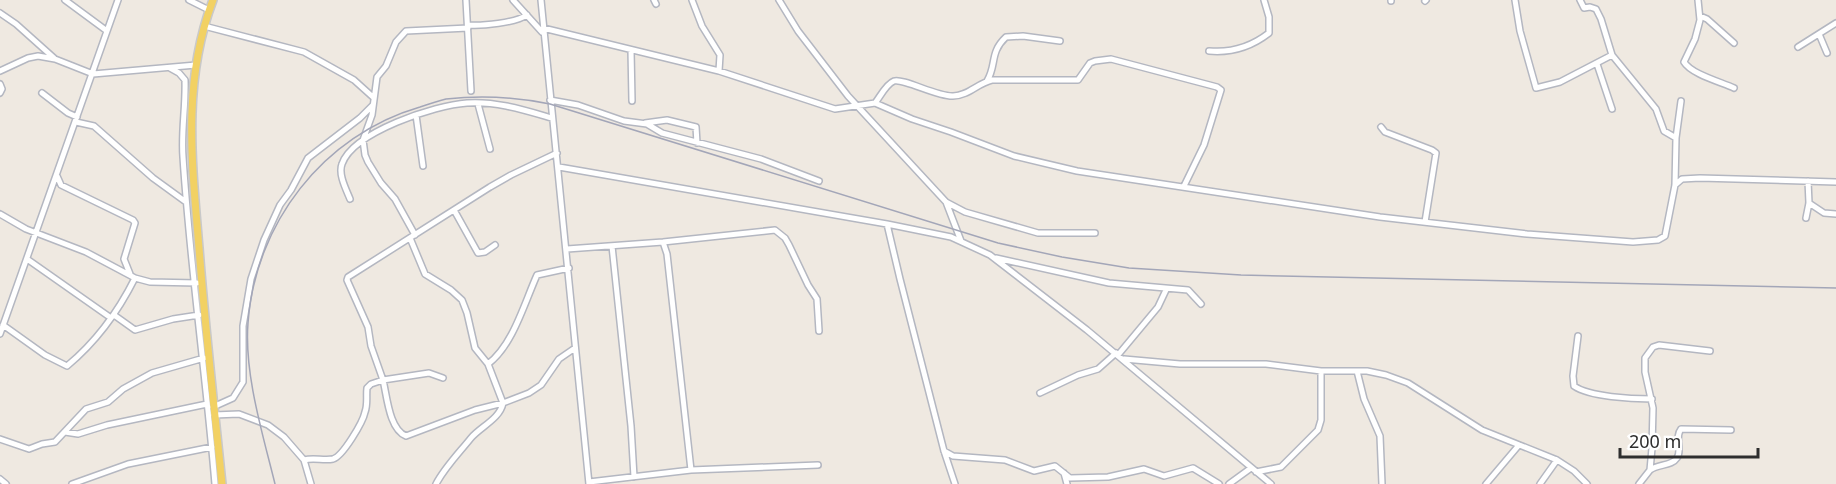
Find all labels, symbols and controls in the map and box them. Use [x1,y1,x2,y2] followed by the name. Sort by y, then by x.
[1620,421,1758,459] scale bar
[1629,429,1681,453] text: 200 m

